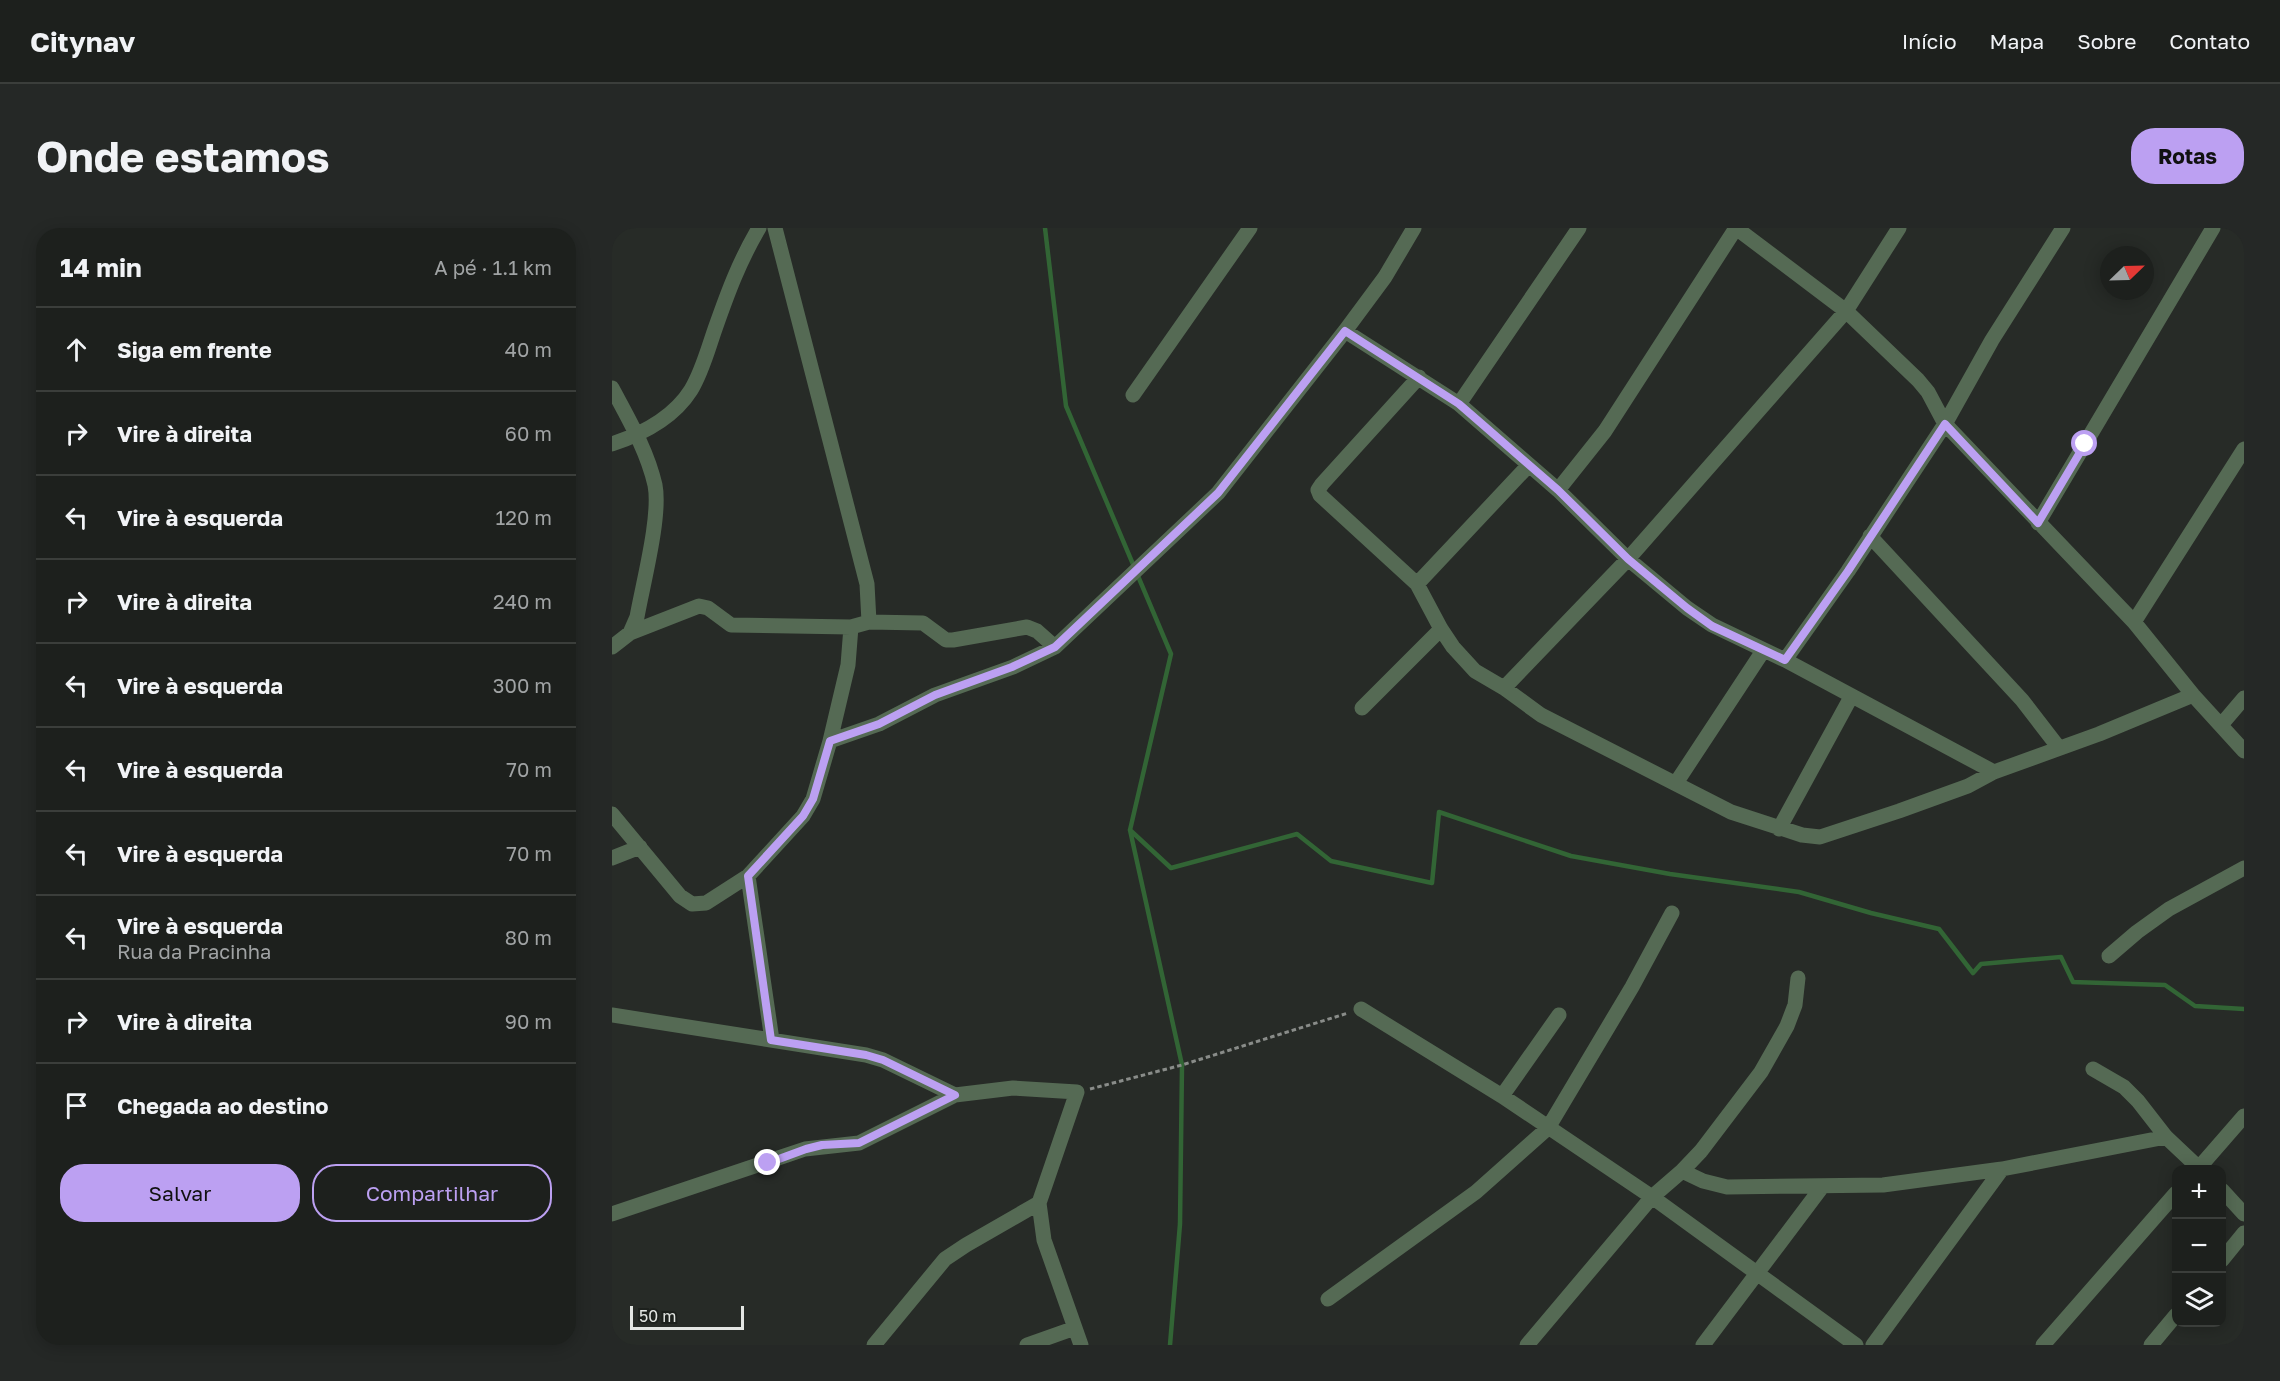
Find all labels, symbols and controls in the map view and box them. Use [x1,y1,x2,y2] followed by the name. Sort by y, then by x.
[30,25,135,58] text: Citynav
[1902,28,1957,54] text: Início
[1990,28,2044,54] text: Mapa
[2077,28,2136,54] text: Sobre
[2169,28,2250,54] text: Contato
[2131,128,2244,184] button: Rotas
[36,131,330,181] text: Onde estamos
[2100,246,2154,300] north arrow
[60,252,142,283] text: 14 min
[434,255,552,279] text: A pé · 1.1 km
[60,333,93,366] icon: ahead
[117,336,272,363] text: Siga em frente
[505,337,552,361] text: 40 m
[60,417,93,450] icon: right
[117,420,252,447] text: Vire à direita
[505,421,552,445] text: 60 m
[2071,430,2097,456] route start
[60,501,93,534] icon: left
[117,504,283,531] text: Vire à esquerda
[496,505,552,529] text: 120 m
[60,585,93,618] icon: right
[117,588,252,615] text: Vire à direita
[493,589,552,613] text: 240 m
[60,669,93,702] icon: left
[117,672,283,699] text: Vire à esquerda
[493,673,552,697] text: 300 m
[60,753,93,786] icon: left
[117,756,283,783] text: Vire à esquerda
[506,757,552,781] text: 70 m
[60,837,93,870] icon: left
[117,840,283,867] text: Vire à esquerda
[506,841,552,865] text: 70 m
[117,912,283,939] text: Vire à esquerda
[60,921,93,954] icon: left
[505,925,552,949] text: 80 m
[117,939,271,963] text: Rua da Pracinha
[60,1005,93,1038] icon: right
[117,1008,252,1035] text: Vire à direita
[505,1009,552,1033] text: 90 m
[60,1089,93,1122] icon: arrive
[117,1092,329,1119] text: Chegada ao destino
[754,1149,780,1175] route end
[60,1164,300,1222] button: Salvar
[312,1164,552,1222] button: Compartilhar
[2172,1165,2226,1327] map controls
[2172,1165,2226,1219] button: +
[2172,1219,2226,1273] button: −
[2172,1273,2226,1327] button: layers
[630,1303,744,1330] scale bar
[639,1306,676,1326] text: 50 m

